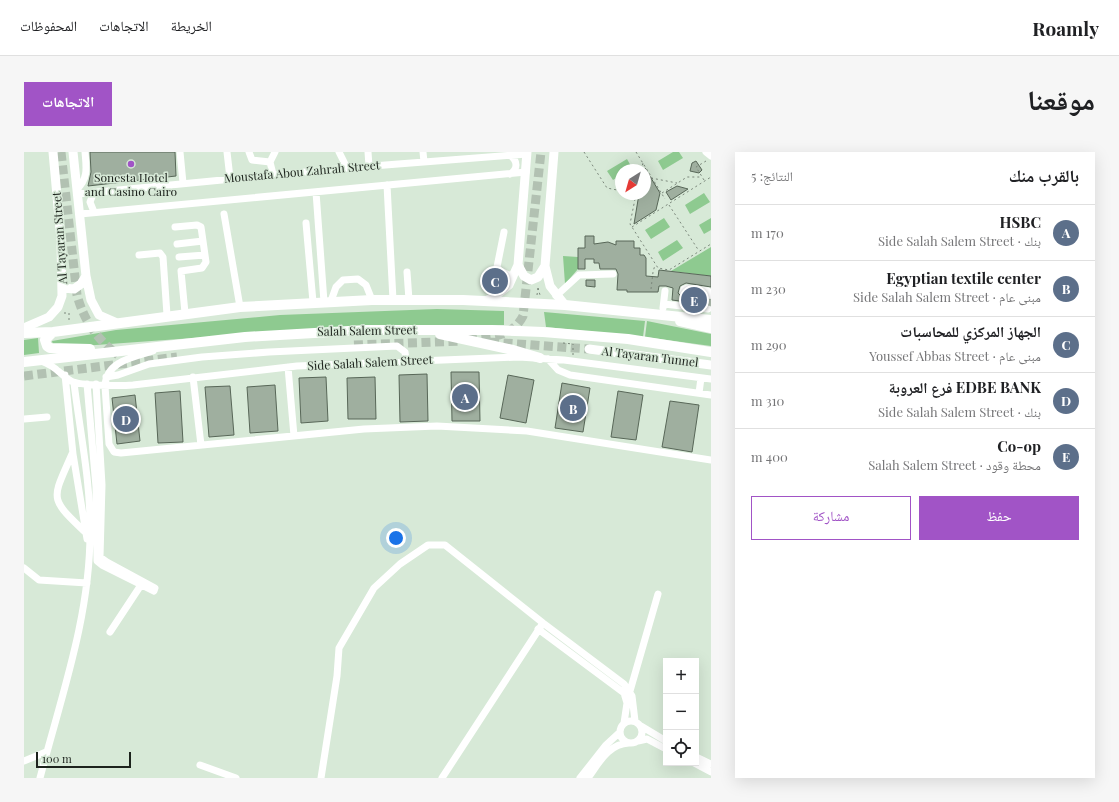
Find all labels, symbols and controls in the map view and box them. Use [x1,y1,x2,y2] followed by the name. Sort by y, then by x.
[1032,15,1099,41] text: Roamly
[20,16,77,35] text: المحفوظات
[99,16,149,35] text: الاتجاهات
[171,16,212,35] text: الخريطة
[1027,80,1095,117] text: موقعنا
[24,82,112,126] button: الاتجاهات
[223,156,381,186] street label: Moustafa Abou Zahrah Street
[126,159,136,169] marker: Sonesta Hotel and Casino Cairo
[615,164,651,200] north arrow
[1009,164,1079,186] text: بالقرب منك
[751,167,793,184] text: النتائج: 5
[85,169,178,199] place label: Sonesta Hotel and Casino Cairo
[48,191,70,286] street label: Al Tayaran Street
[1000,212,1041,232] text: HSBC
[751,224,784,241] text: 170 m
[1062,224,1070,241] text: A
[878,232,1041,249] text: بنك · Side Salah Salem Street
[482,266,508,296] pin: C
[886,268,1041,288] text: Egyptian textile center
[751,280,786,297] text: 230 m
[1062,280,1070,297] text: B
[681,285,707,315] pin: E
[853,288,1041,305] text: مبنى عام · Side Salah Salem Street
[317,321,418,339] street label: Salah Salem Street
[900,321,1041,341] text: الجهاز المركزي للمحاسبات
[751,336,786,353] text: 290 m
[1061,336,1071,353] text: C
[600,342,700,370] street label: Al Tayaran Tunnel
[869,347,1041,364] text: مبنى عام · Youssef Abbas Street
[307,351,434,373] street label: Side Salah Salem Street
[889,377,1041,397] text: EDBE BANK فرع العروبة
[452,382,478,412] pin: A
[751,392,784,409] text: 310 m
[1061,392,1071,409] text: D
[560,393,586,423] pin: B
[878,403,1041,420] text: بنك · Side Salah Salem Street
[113,404,139,434] pin: D
[997,436,1041,456] text: Co-op
[751,448,788,465] text: 400 m
[1062,448,1070,465] text: E
[868,456,1041,473] text: محطة وقود · Salah Salem Street
[751,496,911,540] button: مشاركة
[919,496,1079,540] button: حفظ
[386,528,406,548] your location
[663,658,699,766] map controls
[663,658,699,694] button: +
[663,694,699,730] button: −
[663,730,699,766] button: locate
[36,750,131,769] scale bar
[42,751,72,766] text: 100 m

